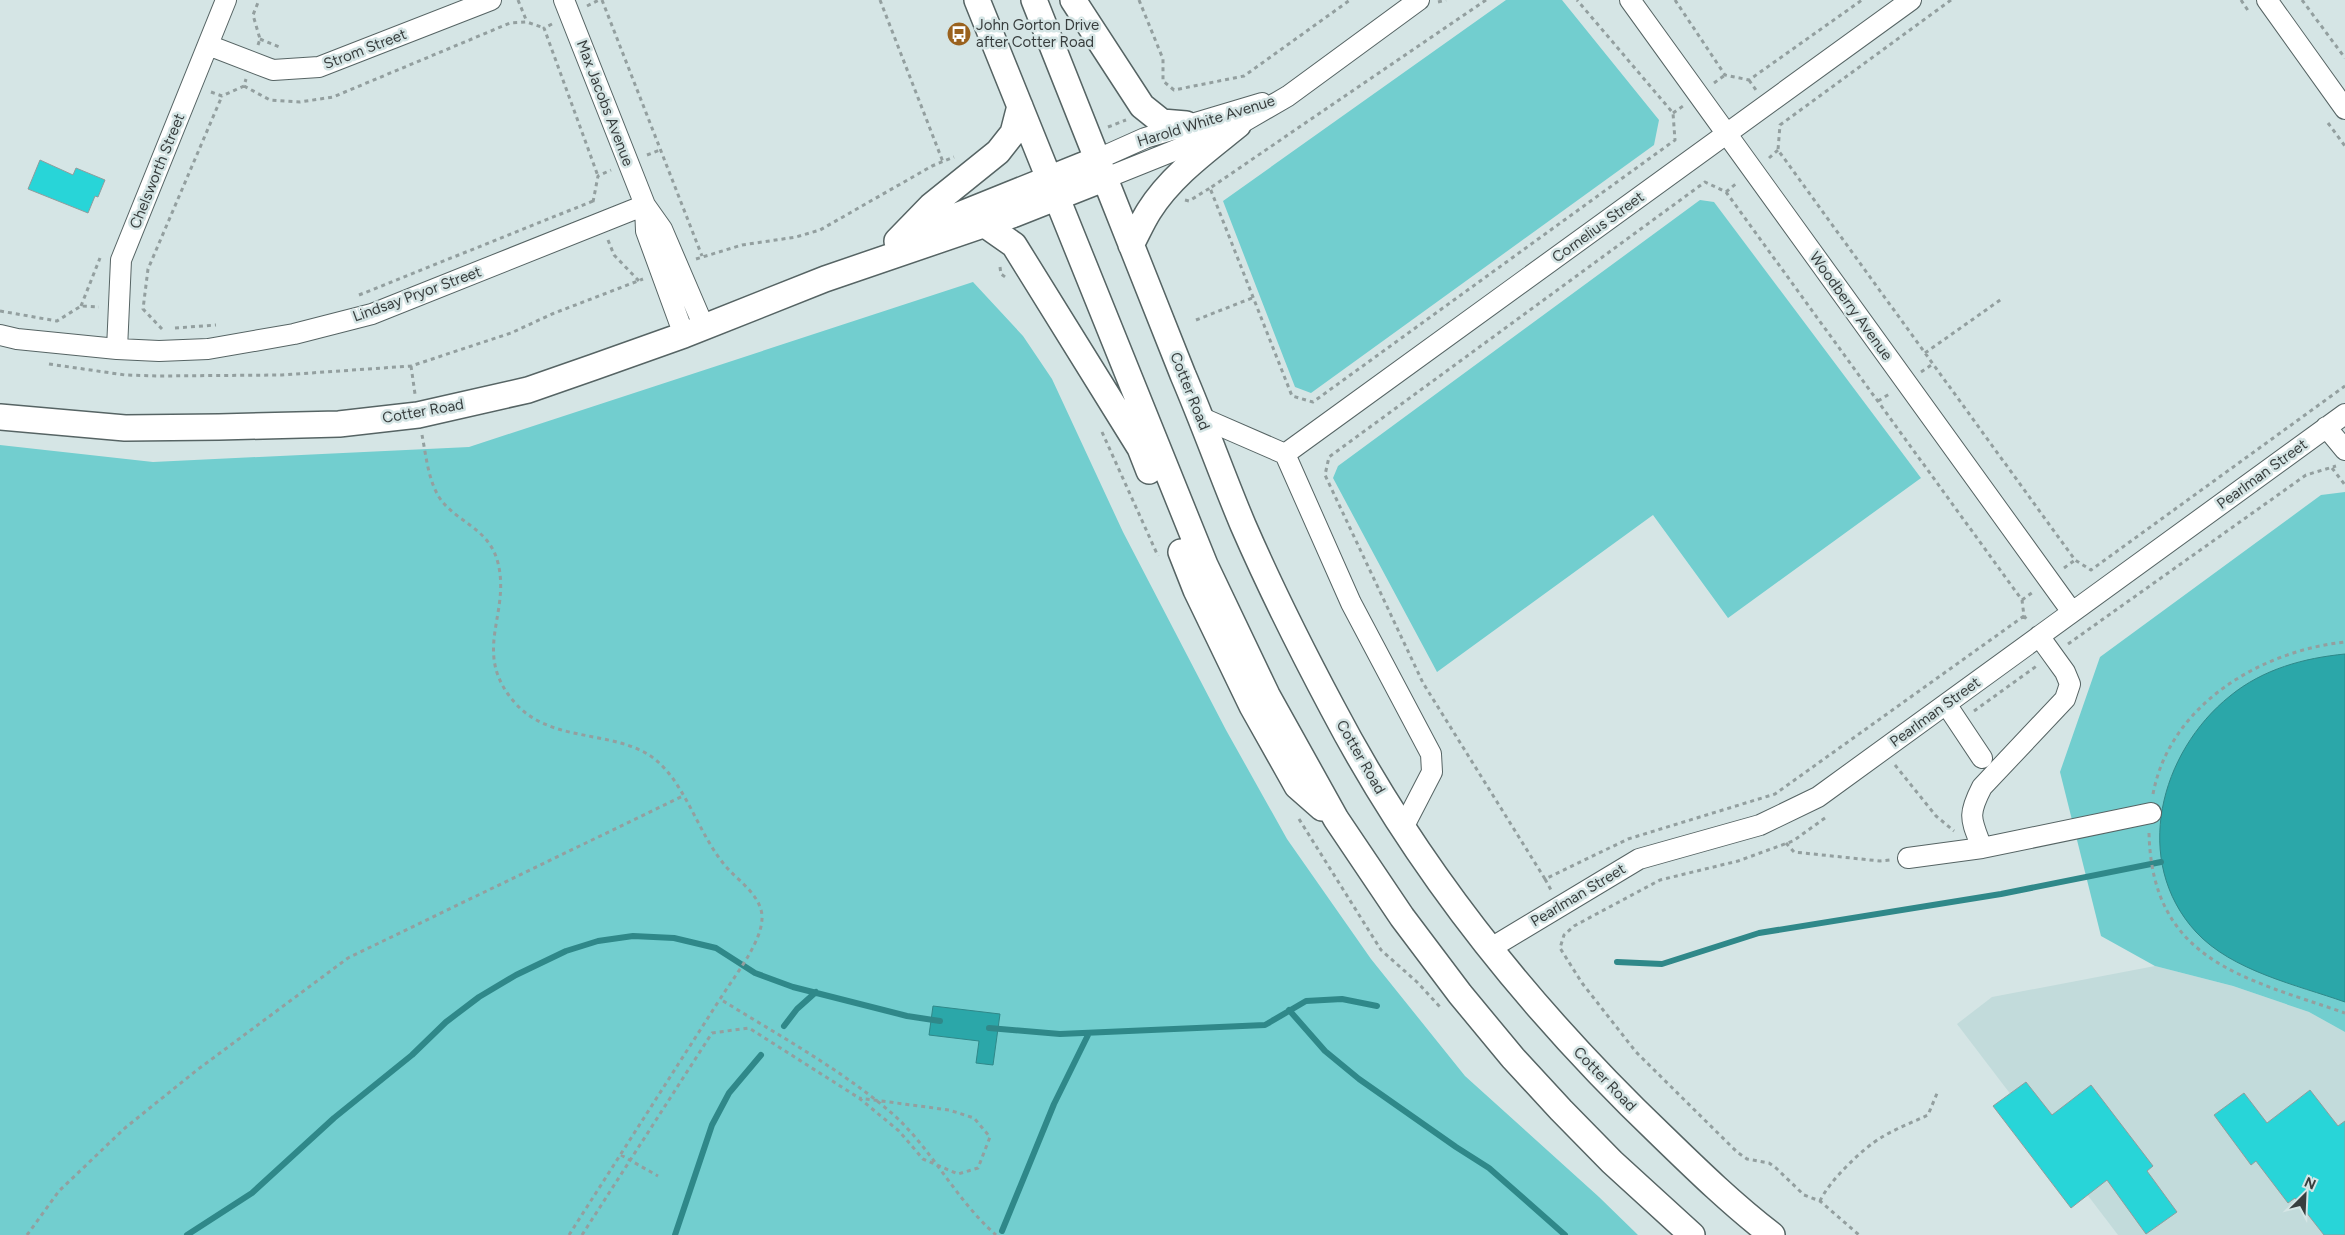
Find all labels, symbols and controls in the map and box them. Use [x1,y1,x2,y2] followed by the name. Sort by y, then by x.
[976,16,1099,51] place label: John Gorton Drive after Cotter Road
[946,21,972,47] bus stop icon: John Gorton Drive after Cotter Road
[321,25,409,73] street label: Strom Street
[573,37,637,169] street label: Max Jacobs Avenue
[1135,91,1277,151] street label: Harold White Avenue
[126,110,188,231] street label: Chelsworth Street
[1549,187,1648,266] street label: Cornelius Street
[1806,248,1896,364] street label: Woodberry Avenue
[350,262,484,326] street label: Lindsay Pryor Street
[1166,349,1214,433] street label: Cotter Road
[381,395,465,427] street label: Cotter Road
[2213,435,2311,513] street label: Pearlman Street
[1886,673,1984,751] street label: Pearlman Street
[1333,717,1389,797] street label: Cotter Road
[1527,860,1629,930] street label: Pearlman Street
[1570,1043,1640,1115] street label: Cotter Road
[2280,1170,2330,1220] north arrow
[2302,1174,2318,1194] text: N

